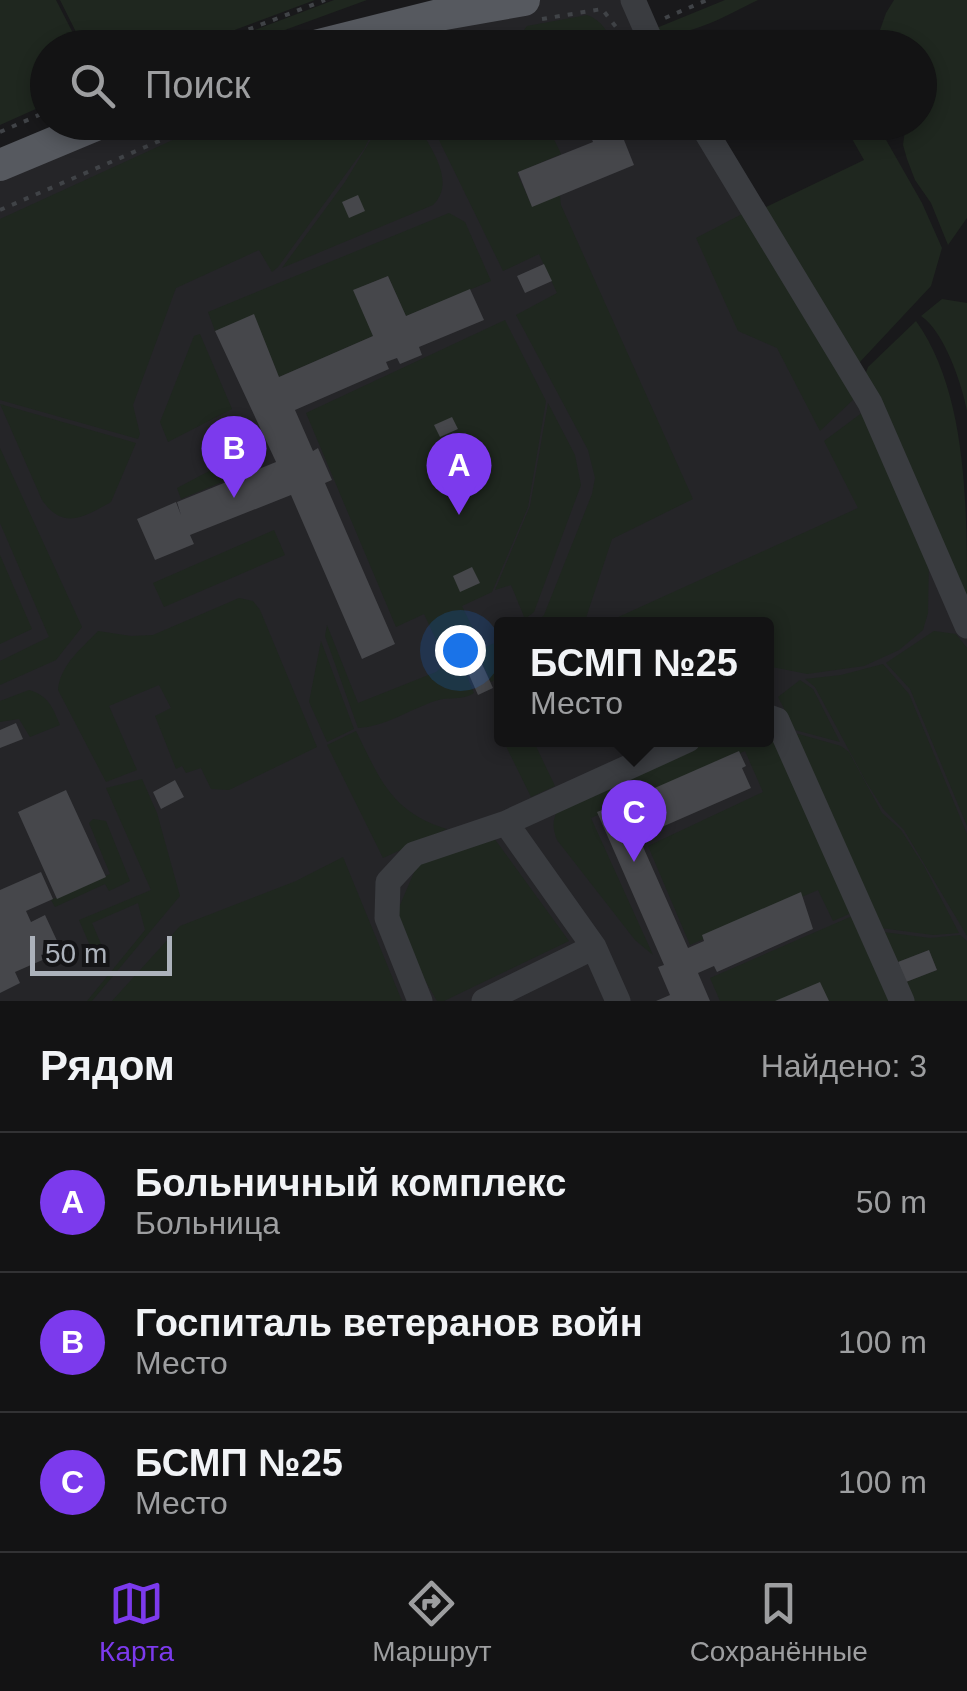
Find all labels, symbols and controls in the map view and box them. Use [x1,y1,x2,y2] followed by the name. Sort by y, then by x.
[30,30,937,140] search box
[65,58,120,113] icon: search
[145,64,250,106] text: Поиск
[202,416,266,498] pin: B
[426,432,492,515] pin: A
[494,617,774,747] popup
[435,625,486,676] your location
[530,642,738,684] text: БСМП №25
[530,685,623,721] text: Место
[602,780,666,862] pin: C
[30,931,172,976] scale bar
[45,938,107,969] text: 50 m
[40,1042,175,1089] text: Рядом
[761,1048,927,1084] text: Найдено: 3
[135,1162,567,1204] text: Больничный комплекс
[61,1184,84,1220] text: A
[856,1184,927,1220] text: 50 m
[135,1205,280,1241] text: Больница
[135,1302,643,1344] text: Госпиталь ветеранов войн
[61,1324,84,1360] text: B
[838,1324,927,1360] text: 100 m
[135,1345,228,1381] text: Место
[135,1442,343,1484] text: БСМП №25
[61,1464,84,1500] text: C
[838,1464,927,1500] text: 100 m
[135,1485,228,1521] text: Место
[99,1576,174,1668] tab: Карта
[372,1576,491,1668] tab: Маршрут
[690,1576,868,1668] tab: Сохранённые

